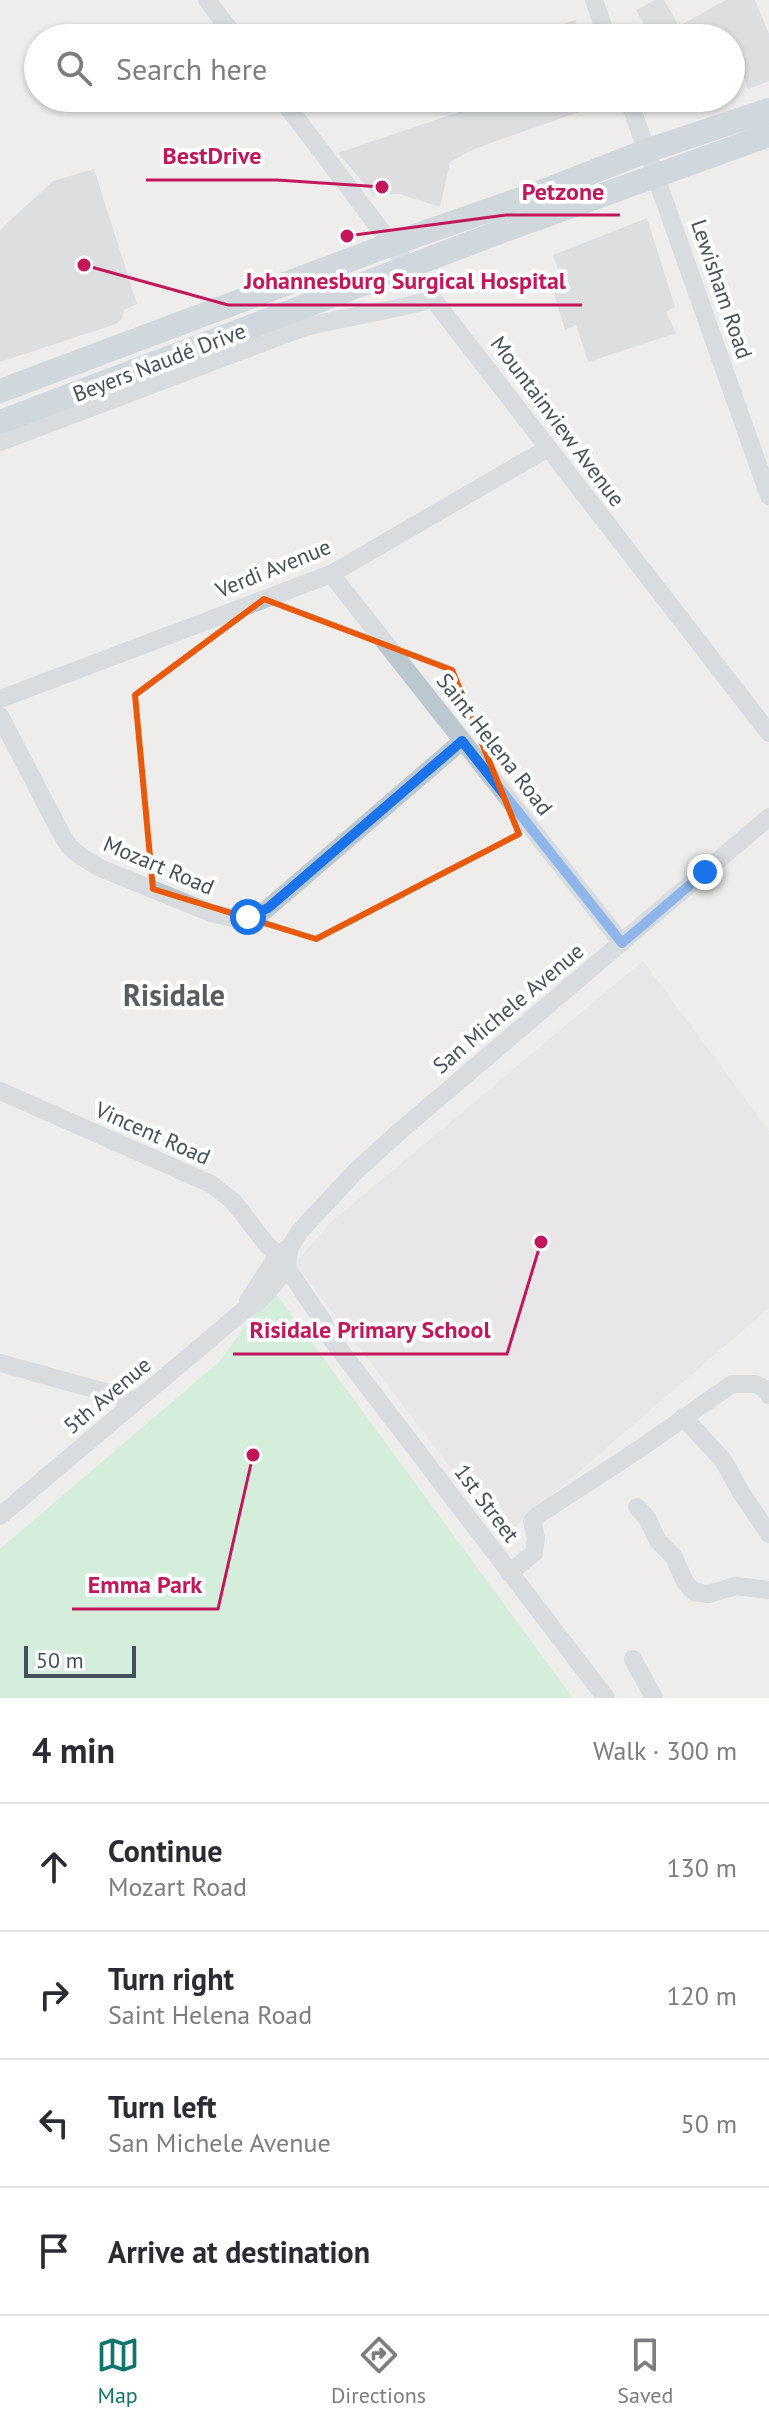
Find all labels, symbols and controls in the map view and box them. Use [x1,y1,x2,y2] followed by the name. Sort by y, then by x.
[24,24,745,112] search box
[52,46,96,90] icon: search
[116,49,267,88] text: Search here
[146,132,277,180] callout: BestDrive
[163,140,261,171] text: BestDrive
[506,167,620,215] callout: Petzone
[522,176,604,207] text: Petzone
[685,216,759,362] street label: Lewisham Road
[228,257,582,305] callout: Johannesburg Surgical Hospital
[243,265,567,296] text: Johannesburg Surgical Hospital
[69,316,249,408] street label: Beyers Naudé Drive
[485,330,631,512] street label: Mountainview Avenue
[211,532,335,604] street label: Verdi Avenue
[431,667,559,821] street label: Saint Helena Road
[99,829,219,901] street label: Mozart Road
[687,854,723,890] route end
[230,899,266,935] route start
[427,937,589,1079] street label: San Michele Avenue
[123,975,225,1014] district label: Risidale
[90,1095,215,1171] street label: Vincent Road
[233,1306,507,1354] callout: Risidale Primary School
[250,1314,491,1345] text: Risidale Primary School
[58,1350,156,1440] street label: 5th Avenue
[449,1458,526,1548] street label: 1st Street
[72,1561,218,1609] callout: Emma Park
[88,1569,202,1600] text: Emma Park
[24,1642,136,1678] scale bar
[36,1646,84,1674] text: 50 m
[32,1728,115,1772] text: 4 min
[593,1734,737,1767] text: Walk · 300 m
[108,1831,222,1870] text: Continue
[32,1845,76,1889] icon: ahead
[666,1851,737,1884] text: 130 m
[108,1870,247,1903] text: Mozart Road
[108,1959,234,1998] text: Turn right
[32,1973,76,2017] icon: right
[666,1979,737,2012] text: 120 m
[108,1998,312,2031] text: Saint Helena Road
[108,2087,216,2126] text: Turn left
[32,2101,76,2145] icon: left
[681,2107,737,2140] text: 50 m
[108,2126,331,2159] text: San Michele Avenue
[32,2229,76,2273] icon: arrive
[108,2232,370,2271] text: Arrive at destination
[96,2333,140,2409] tab: Map
[331,2333,426,2409] tab: Directions
[617,2333,673,2409] tab: Saved

